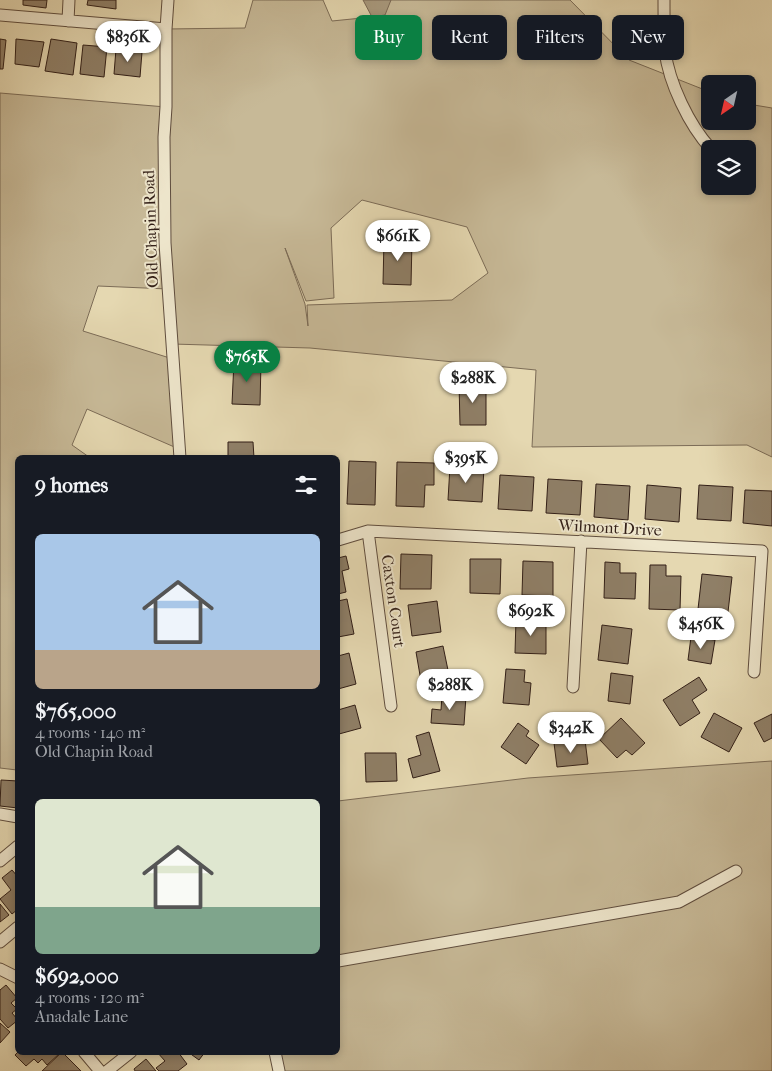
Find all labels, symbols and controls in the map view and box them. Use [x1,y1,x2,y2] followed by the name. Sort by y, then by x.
[355,15,422,60] chip: Buy
[432,15,507,60] chip: Rent
[517,15,602,60] chip: Filters
[612,15,684,60] chip: New
[93,20,163,63] pin: $836K
[106,27,150,46] text: $836K
[701,75,756,130] north arrow
[701,75,756,195] map controls
[701,140,756,195] button: layers
[139,169,162,288] street label: Old Chapin Road
[363,220,433,262] pin: $661K
[376,226,420,245] text: $661K
[212,340,282,383] pin: $765K
[225,347,269,366] text: $765K
[438,362,508,404] pin: $288K
[451,368,495,387] text: $288K
[431,442,501,484] pin: $395K
[445,448,487,467] text: $395K
[292,471,320,499] icon: filters
[35,473,108,497] text: 9 homes
[557,515,662,540] street label: Wilmont Drive
[378,554,409,649] street label: Caxton Court
[133,567,223,657] icon: home
[496,594,566,637] pin: $692K
[508,601,554,620] text: $692K
[666,608,736,650] pin: $456K
[678,614,724,633] text: $456K
[415,668,485,711] pin: $288K
[428,675,472,694] text: $288K
[35,699,116,723] text: $765,000
[536,712,606,754] pin: $342K
[549,718,593,737] text: $342K
[35,723,145,742] text: 4 rooms · 140 m²
[35,742,153,761] text: Old Chapin Road
[133,832,223,922] icon: home
[35,964,119,988] text: $692,000
[35,988,144,1007] text: 4 rooms · 120 m²
[35,1007,128,1026] text: Anadale Lane

